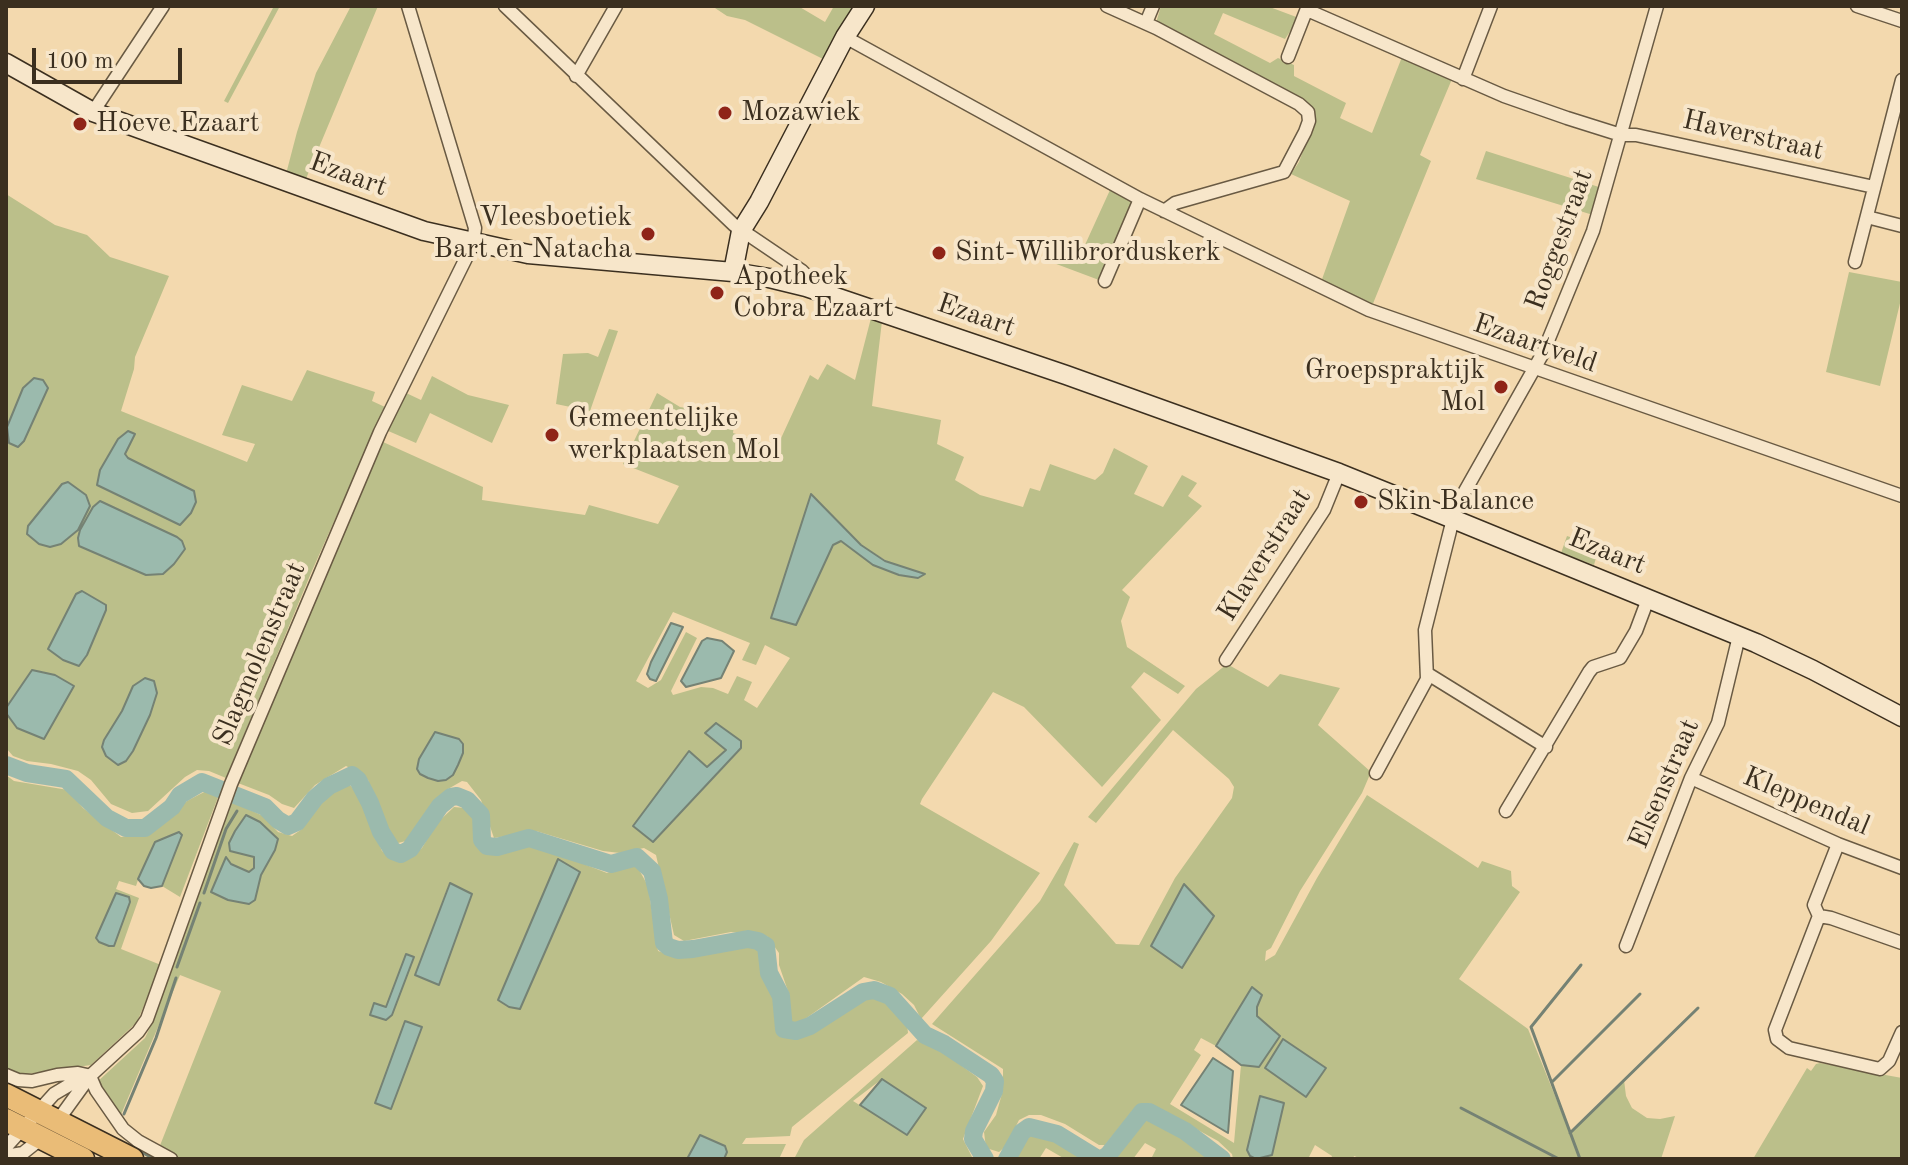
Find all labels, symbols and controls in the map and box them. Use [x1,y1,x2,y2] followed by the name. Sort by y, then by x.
[36,32,186,82] scale bar
[46,50,114,74] text: 100 m
[741,96,861,130] place label: Mozawiek
[1679,103,1827,169] street label: Haverstraat
[716,104,734,122] marker: Mozawiek
[96,107,260,141] place label: Hoeve Ezaart
[71,115,89,133] marker: Hoeve Ezaart
[304,145,392,205] street label: Ezaart
[1519,165,1601,315] street label: Roggestraat
[434,201,632,267] place label: Vleesboetiek Bart en Natacha
[639,225,657,243] marker: Vleesboetiek Bart en Natacha
[955,236,1220,270] place label: Sint-Willibrorduskerk
[930,244,948,262] marker: Sint-Willibrorduskerk
[733,260,894,326] place label: Apotheek Cobra Ezaart
[708,284,726,302] marker: Apotheek Cobra Ezaart
[932,287,1020,345] street label: Ezaart
[1468,307,1602,381] street label: Ezaartveld
[1305,354,1485,420] place label: Groepspraktijk Mol
[1492,378,1510,396] marker: Groepspraktijk Mol
[568,402,780,468] place label: Gemeentelijke werkplaatsen Mol
[543,426,561,444] marker: Gemeentelijke werkplaatsen Mol
[1211,482,1319,628] street label: Klaverstraat
[1377,485,1534,519] place label: Skin Balance
[1352,493,1370,511] marker: Skin Balance
[1563,521,1651,583] street label: Ezaart
[206,557,314,751] street label: Slagmolenstraat
[1623,714,1707,854] street label: Elsenstraat
[1737,760,1875,844] street label: Kleppendal

